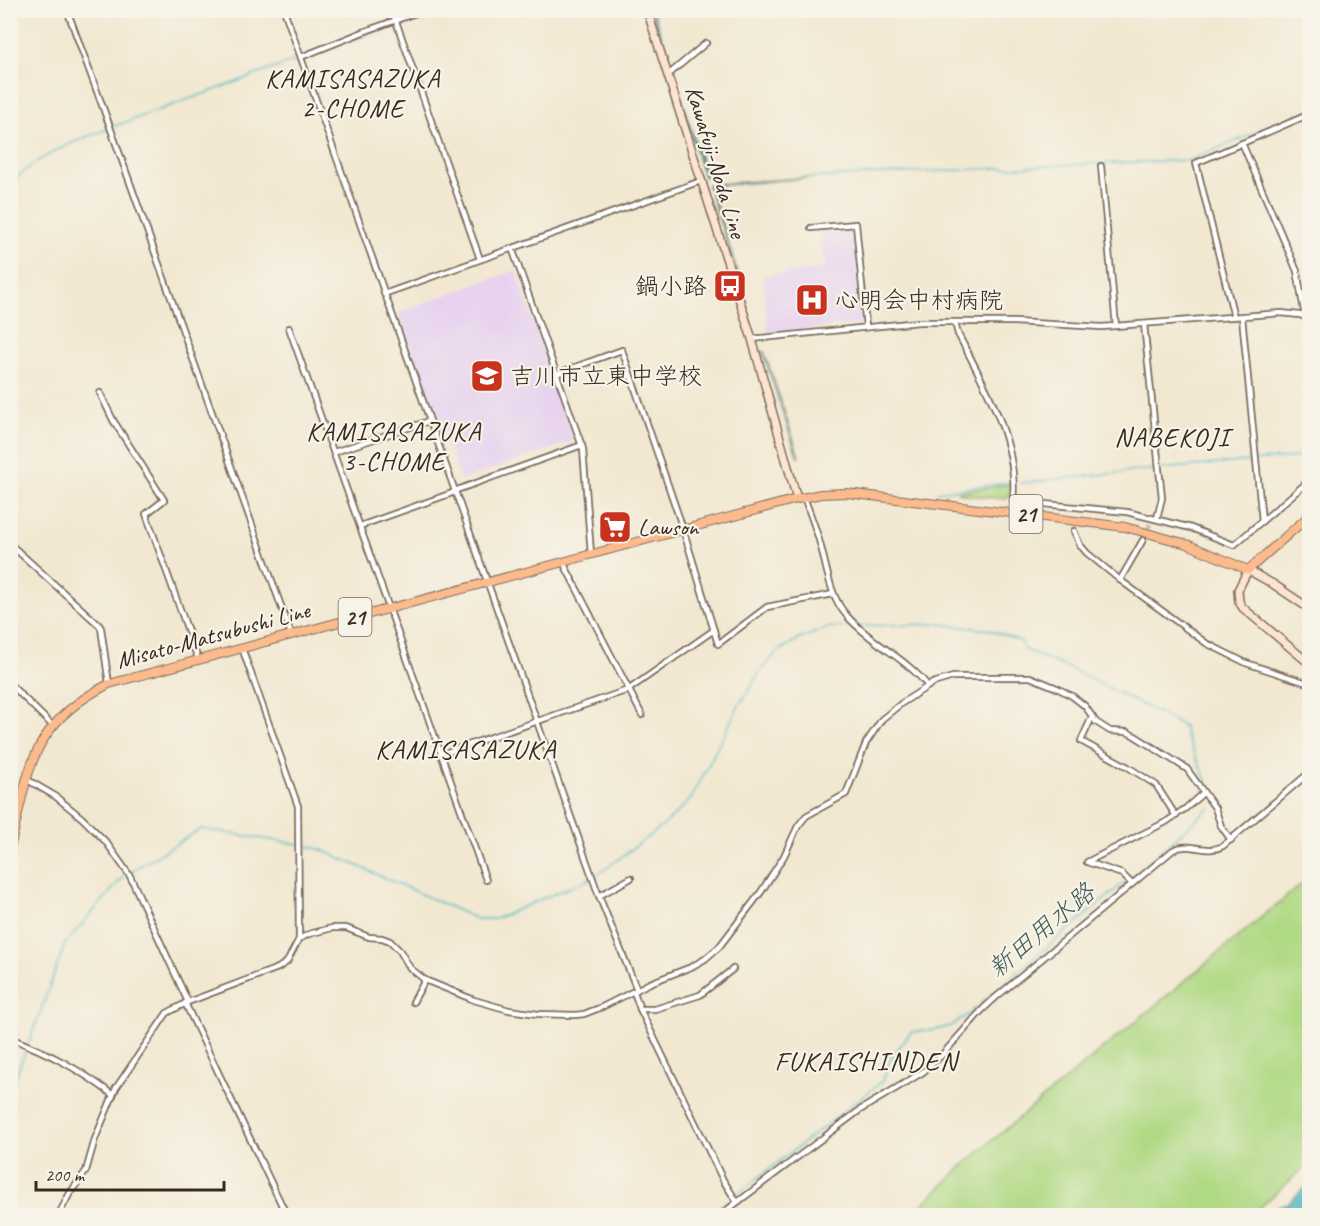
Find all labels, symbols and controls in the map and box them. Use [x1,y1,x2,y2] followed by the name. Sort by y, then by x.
[265,62,441,125] district label: KAMISASAZUKA 2-CHOME
[679,82,754,244] street label: Kawafuji-Noda Line
[712,268,748,304] bus stop icon: 鍋小路
[635,271,707,301] place label: 鍋小路
[794,282,830,318] hospital icon: 心明会中村病院
[835,285,1003,315] place label: 心明会中村病院
[469,358,505,394] school or university icon: 吉川市立東中学校
[510,361,702,391] place label: 吉川市立東中学校
[306,415,482,478] district label: KAMISASAZUKA 3-CHOME
[1114,420,1234,454] district label: NABEKOJI
[1010,495,1042,533] road number: 21
[597,509,633,545] supermarket icon: Lawson
[638,512,700,542] place label: Lawson
[113,594,315,675] street label: Misato-Matsubushi Line
[338,598,372,636] road number: 21
[375,732,557,766] district label: KAMISASAZUKA
[981,875,1103,985] water label: 新田用水路
[774,1044,960,1078] district label: FUKAISHINDEN
[36,1154,224,1192] scale bar
[45,1164,86,1186] text: 200 m

